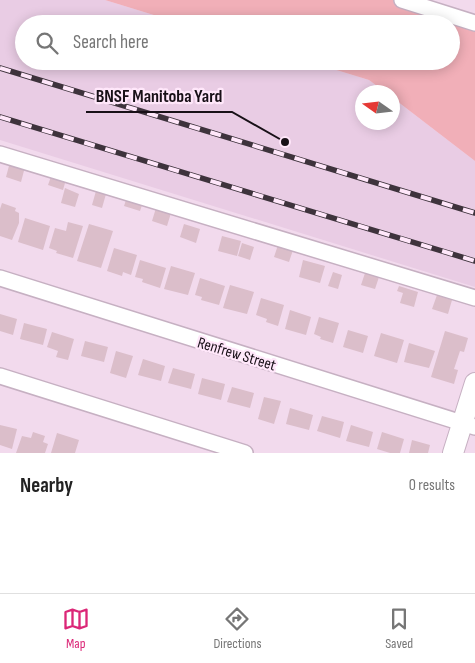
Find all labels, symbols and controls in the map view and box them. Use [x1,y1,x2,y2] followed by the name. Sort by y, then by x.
[15,15,460,70] search box
[33,29,61,57] icon: search
[73,31,149,54] text: Search here
[86,79,232,112] callout: BNSF Manitoba Yard
[355,85,400,130] north arrow
[96,86,222,107] text: BNSF Manitoba Yard
[195,333,278,375] street label: Renfrew Street
[20,473,73,498] text: Nearby
[409,476,455,495] text: 0 results
[62,605,90,652] tab: Map
[213,605,262,652] tab: Directions
[385,605,413,652] tab: Saved

